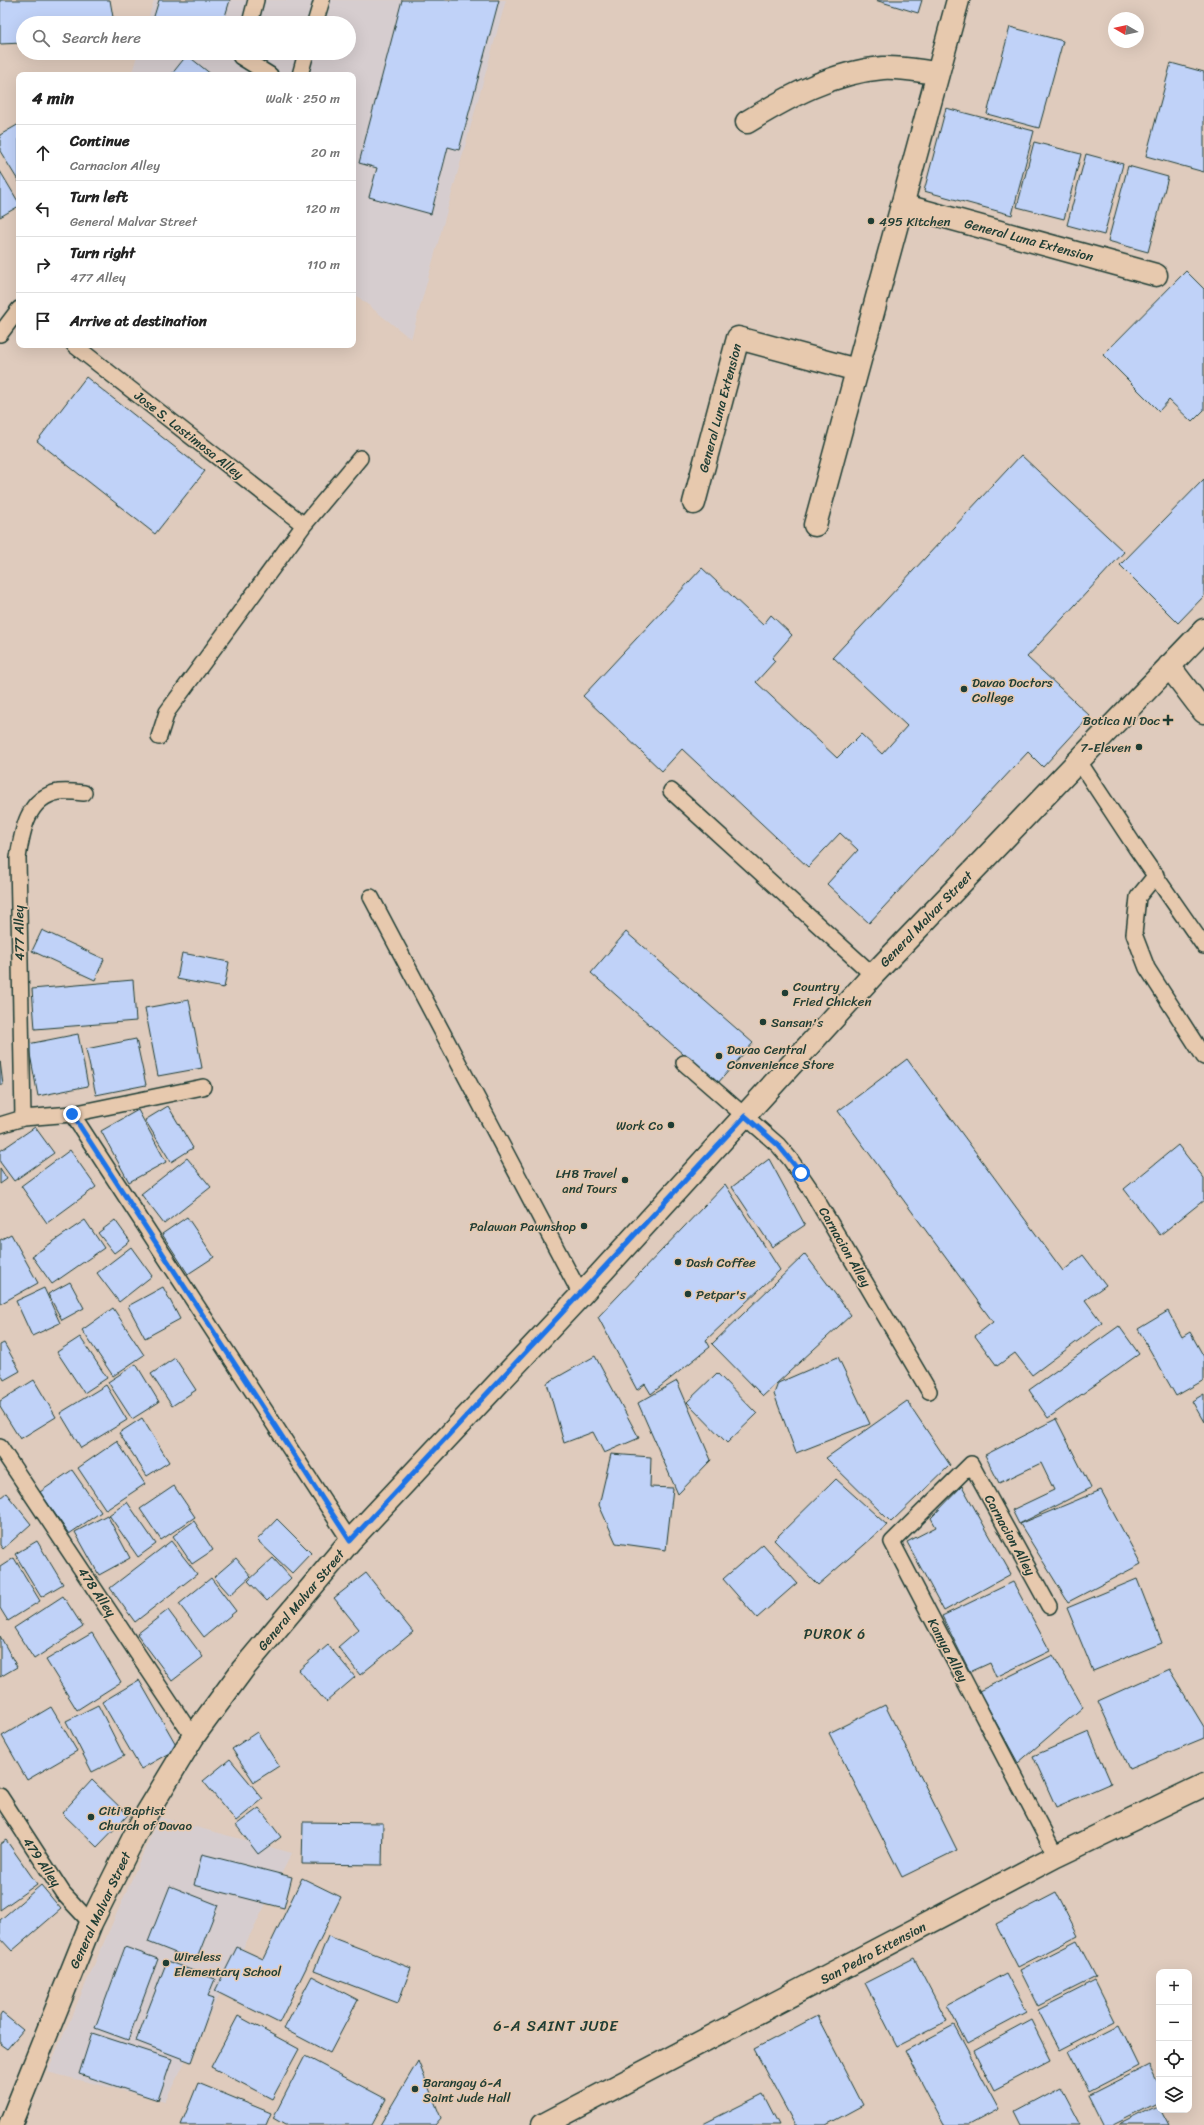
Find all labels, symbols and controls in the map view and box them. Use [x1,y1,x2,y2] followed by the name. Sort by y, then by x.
[1108,12,1144,48] north arrow
[16,16,356,60] search box
[62,25,141,51] text: Search here
[30,27,52,49] icon: search
[32,83,74,113] text: 4 min
[266,87,340,110] text: Walk · 250 m
[70,128,130,154] text: Continue
[311,141,340,164] text: 20 m
[32,142,54,164] icon: ahead
[70,154,160,177] text: Carnacion Alley
[70,184,128,210] text: Turn left
[305,197,340,220] text: 120 m
[32,198,54,220] icon: left
[70,210,197,233] text: General Malvar Street
[879,210,951,233] place label: 495 Kitchen
[962,212,1096,268] street label: General Luna Extension
[866,216,876,226] marker: 495 Kitchen
[70,240,135,266] text: Turn right
[307,253,340,276] text: 110 m
[32,254,54,276] icon: right
[70,266,126,289] text: 477 Alley
[70,308,207,334] text: Arrive at destination
[32,310,54,332] icon: arrive
[692,341,748,475] street label: General Luna Extension
[128,384,249,485] street label: Jose S. Lastimosa Alley
[972,671,1053,709] place label: Davao Doctors College
[959,684,969,694] marker: Davao Doctors College
[1083,709,1161,732] place label: Botica Ni Doc
[1163,715,1173,725] marker: Botica Ni Doc
[1080,736,1131,759] place label: 7-Eleven
[1134,742,1144,752] marker: 7-Eleven
[874,865,979,973] street label: General Malvar Street
[7,905,31,961] street label: 477 Alley
[793,975,872,1013] place label: Country Fried Chicken
[780,988,790,998] marker: Country Fried Chicken
[771,1011,824,1034] place label: Sansan's
[758,1017,768,1027] marker: Sansan's
[727,1038,835,1076] place label: Davao Central Convenience Store
[714,1051,724,1061] marker: Davao Central Convenience Store
[63,1105,81,1123] route end
[616,1114,663,1137] place label: Work Co
[666,1120,676,1130] marker: Work Co
[556,1162,618,1200] place label: LHB Travel and Tours
[792,1164,810,1182] route start
[620,1175,630,1185] marker: LHB Travel and Tours
[813,1202,878,1292] street label: Carnacion Alley
[469,1215,576,1238] place label: Palawan Pawnshop
[579,1221,589,1231] marker: Palawan Pawnshop
[686,1251,756,1274] place label: Dash Coffee
[673,1257,683,1267] marker: Dash Coffee
[696,1283,747,1306] place label: Petpar's
[683,1289,693,1299] marker: Petpar's
[978,1490,1042,1580] street label: Carnacion Alley
[251,1543,351,1656] street label: General Malvar Street
[72,1562,122,1622] street label: 478 Alley
[921,1614,975,1687] street label: Kamya Alley
[804,1622,866,1647] district label: PUROK 6
[99,1799,192,1837] place label: Citi Baptist Church of Davao
[86,1812,96,1822] marker: Citi Baptist Church of Davao
[17,1832,67,1892] street label: 479 Alley
[63,1847,138,1972] street label: General Malvar Street
[816,1915,930,1991] street label: San Pedro Extension
[174,1945,282,1983] place label: Wireless Elementary School
[161,1958,171,1968] marker: Wireless Elementary School
[1156,1969,1192,2113] map controls
[1156,1969,1192,2005] button: +
[1156,2005,1192,2041] button: −
[493,2013,619,2039] district label: 6-A SAINT JUDE
[1156,2041,1192,2077] button: locate
[423,2071,511,2109] place label: Barangay 6-A Saint Jude Hall
[1156,2077,1192,2113] button: layers
[410,2084,420,2094] marker: Barangay 6-A Saint Jude Hall

